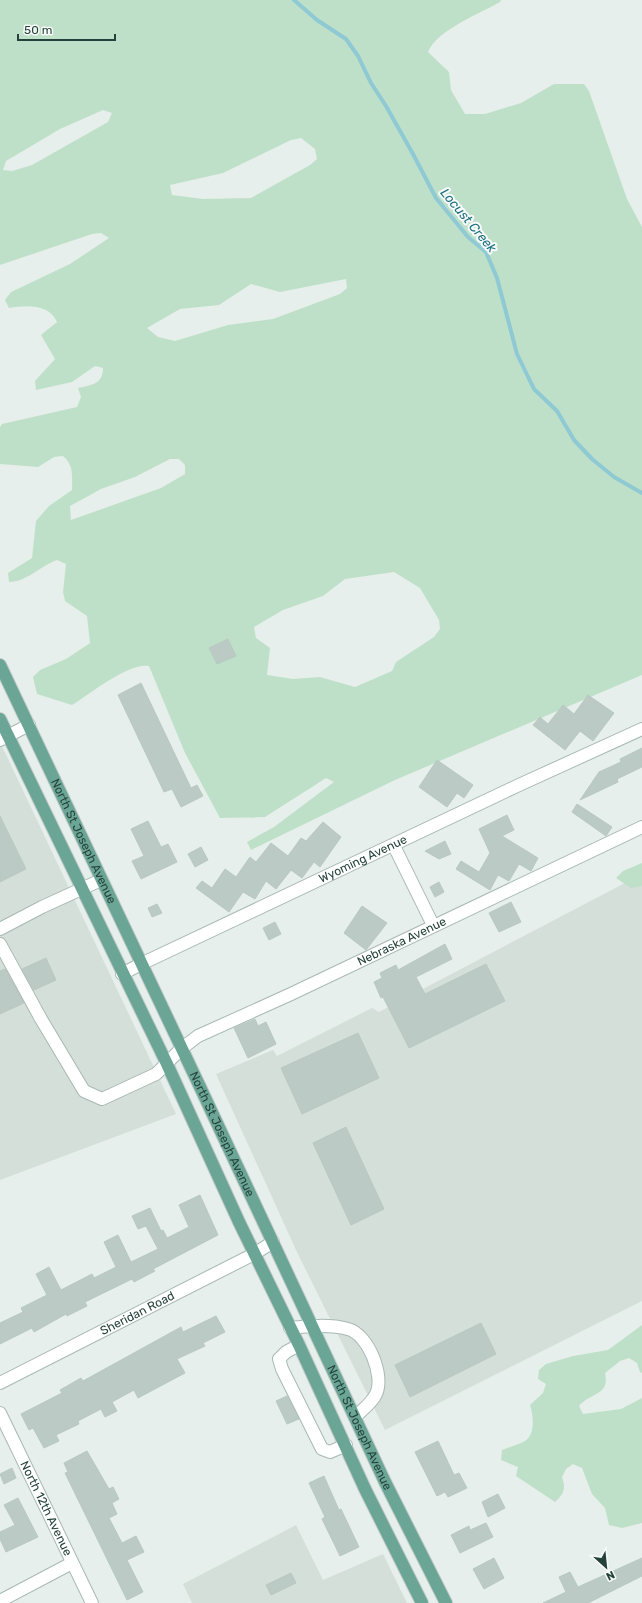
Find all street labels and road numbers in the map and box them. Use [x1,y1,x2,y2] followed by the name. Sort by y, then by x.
[48,777,119,906] street label: North St Joseph Avenue
[317,832,409,886] street label: Wyoming Avenue
[355,914,449,968] street label: Nebraska Avenue
[187,1069,257,1199] street label: North St Joseph Avenue
[98,1289,177,1338] street label: Sheridan Road
[324,1363,395,1493] street label: North St Joseph Avenue
[17,1459,75,1558] street label: North 12th Avenue

